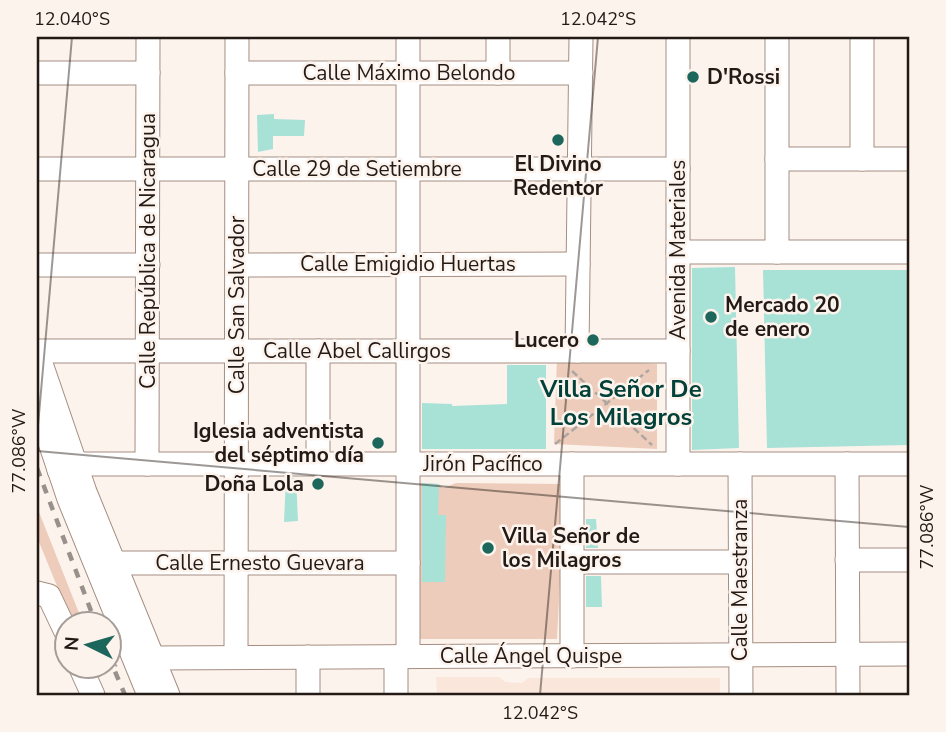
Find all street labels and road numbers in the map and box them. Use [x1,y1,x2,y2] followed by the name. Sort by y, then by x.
[303,59,515,87] street label: Calle Máximo Belondo
[134,113,162,389] street label: Calle República de Nicaragua
[252,155,462,183] street label: Calle 29 de Setiembre
[664,160,692,340] street label: Avenida Materiales
[223,215,251,394] street label: Calle San Salvador
[300,250,516,278] street label: Calle Emigidio Huertas
[263,337,451,365] street label: Calle Abel Callirgos
[422,450,543,478] street label: Jirón Pacífico
[726,499,754,661] street label: Calle Maestranza
[155,549,365,577] street label: Calle Ernesto Guevara
[440,642,622,670] street label: Calle Ángel Quispe

